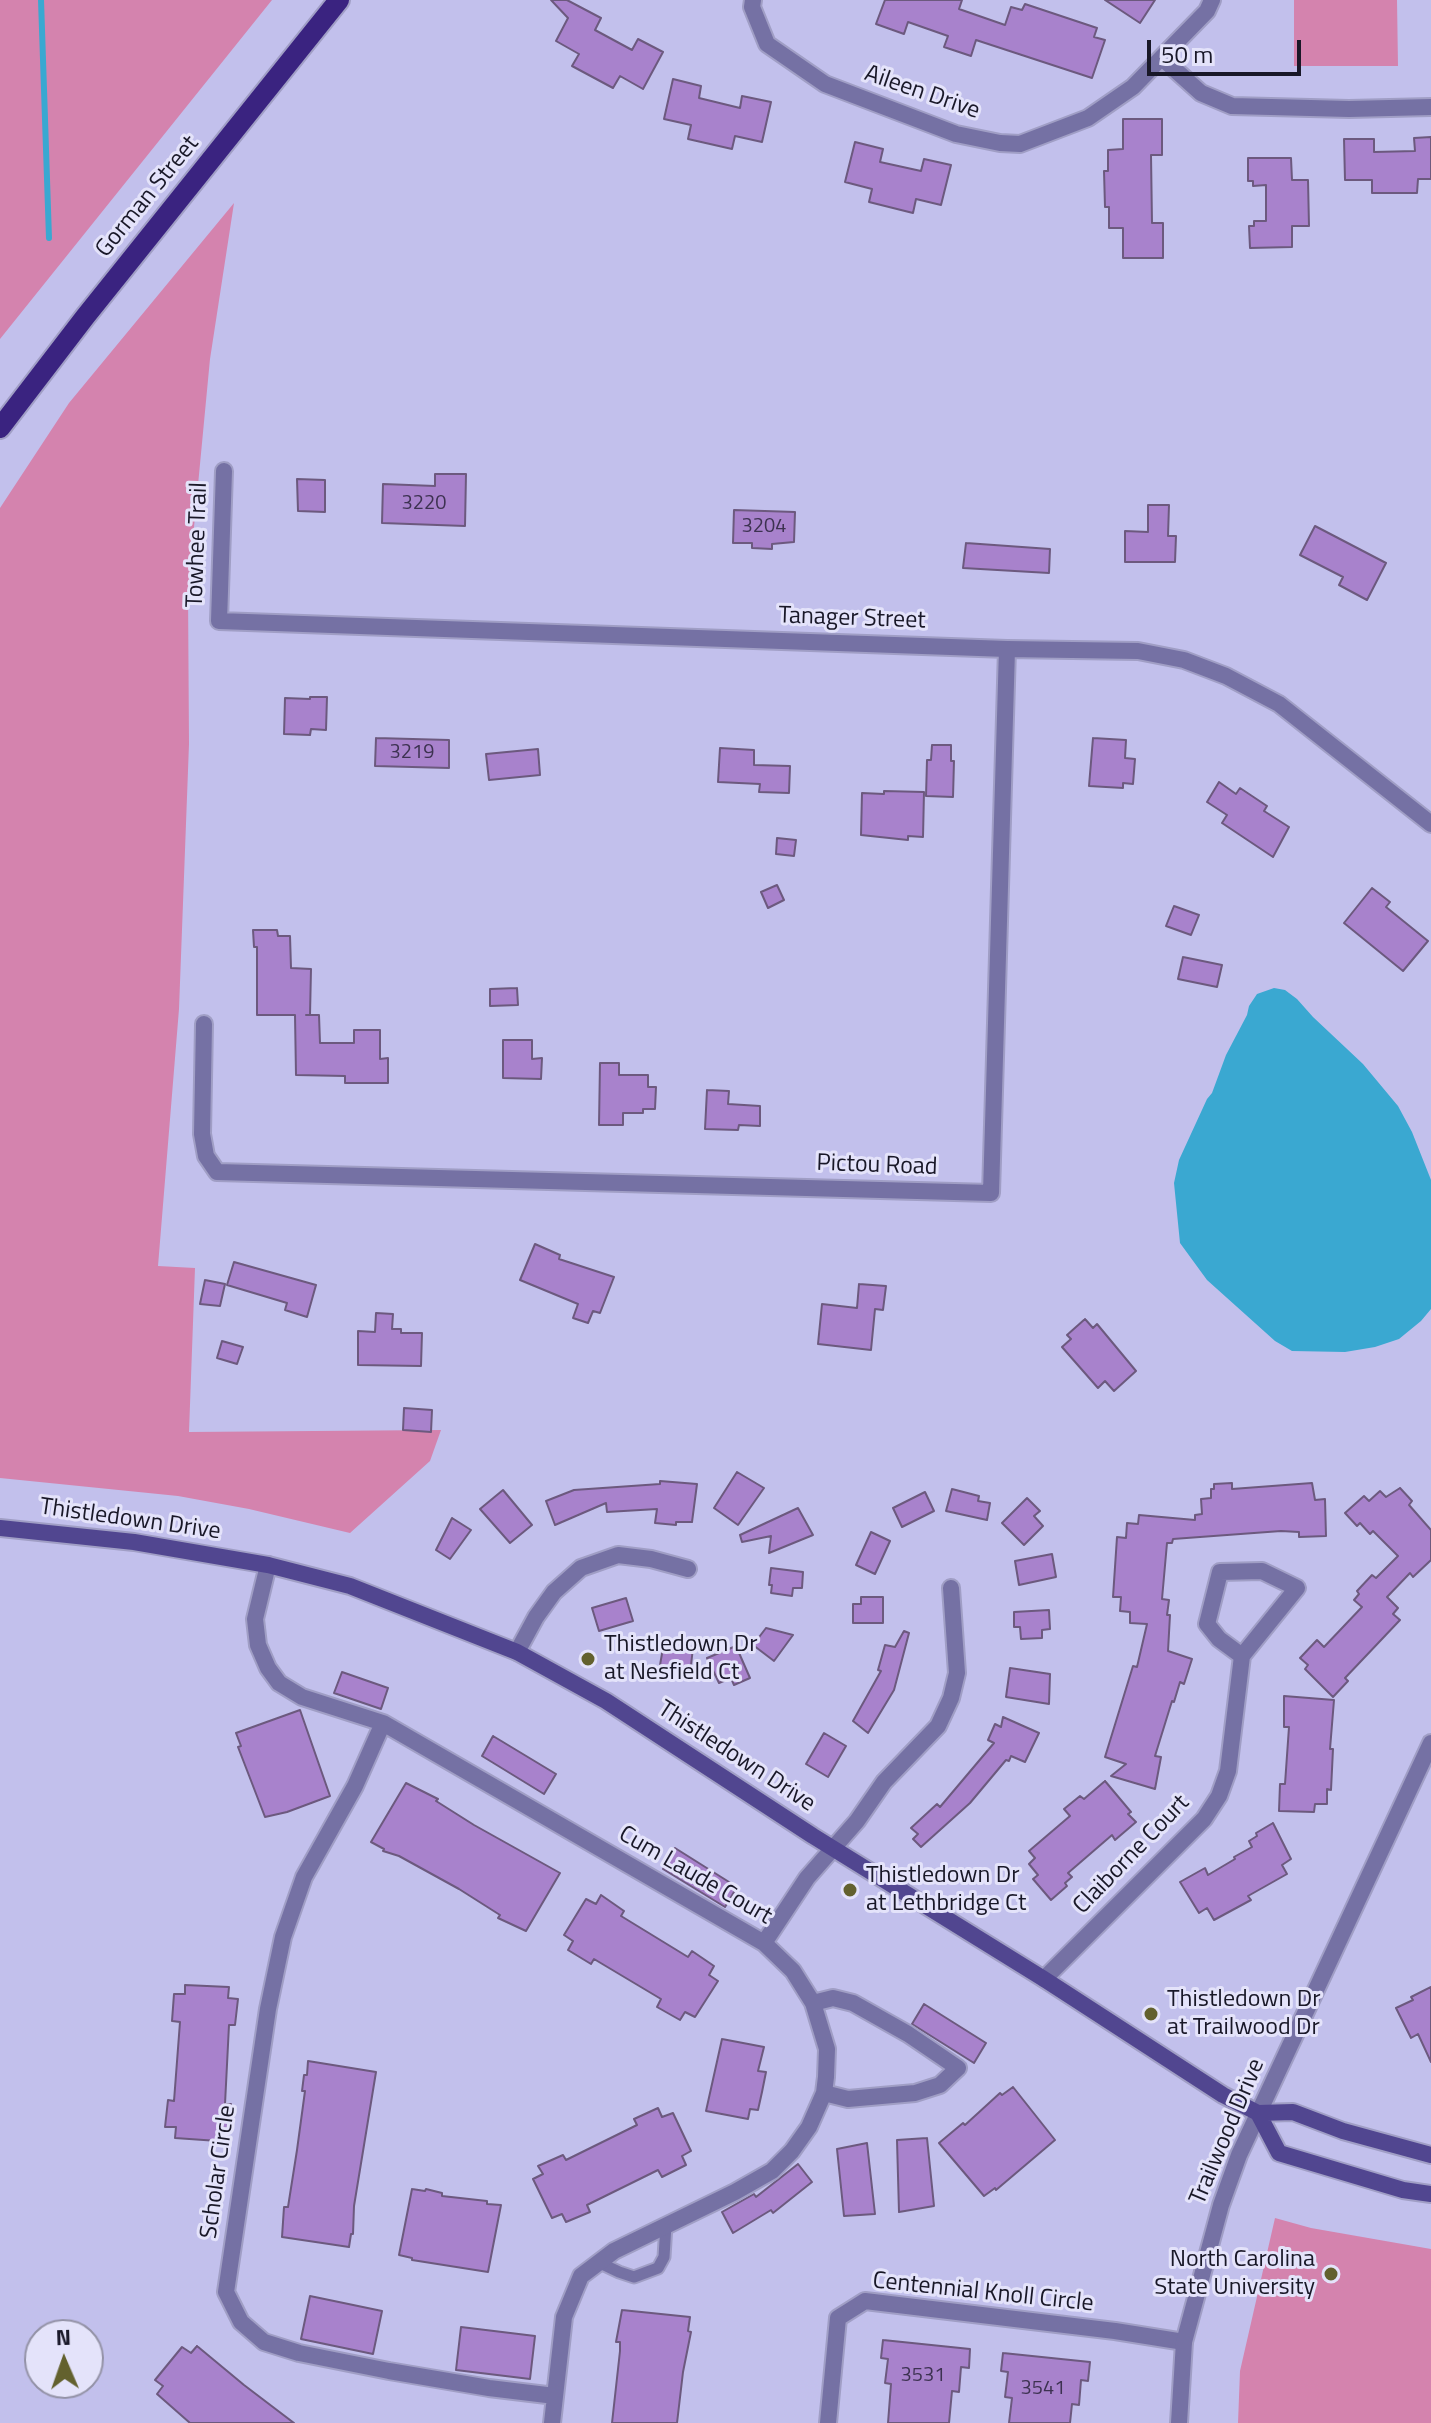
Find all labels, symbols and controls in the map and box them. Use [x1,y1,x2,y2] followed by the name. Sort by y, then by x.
[1151,24,1305,74] scale bar
[1161,36,1213,72] text: 50 m
[861,60,983,126] street label: Aileen Drive
[90,130,206,264] street label: Gorman Street
[181,482,215,608] street label: Towhee Trail
[402,492,446,516] house number: 3220
[742,515,786,539] house number: 3204
[778,602,926,636] street label: Tanager Street
[390,741,434,765] house number: 3219
[816,1149,938,1183] street label: Pictou Road
[38,1493,222,1547] street label: Thistledown Drive
[604,1631,758,1687] place label: Thistledown Dr at Nesfield Ct
[579,1650,597,1668] marker: Thistledown Dr at Nesfield Ct
[652,1695,820,1819] street label: Thistledown Drive
[1068,1789,1196,1921] street label: Claiborne Court
[613,1820,777,1932] street label: Cum Laude Court
[866,1862,1026,1918] place label: Thistledown Dr at Lethbridge Ct
[841,1881,859,1899] marker: Thistledown Dr at Lethbridge Ct
[1167,1986,1321,2042] place label: Thistledown Dr at Trailwood Dr
[1142,2005,1160,2023] marker: Thistledown Dr at Trailwood Dr
[1184,2055,1272,2209] street label: Trailwood Drive
[195,2103,243,2241] street label: Scholar Circle
[1154,2246,1315,2302] place label: North Carolina State University
[1322,2265,1340,2283] marker: North Carolina State University
[871,2267,1095,2319] street label: Centennial Knoll Circle
[24,2319,104,2399] north arrow
[55,2320,71,2354] text: N
[901,2364,945,2388] house number: 3531
[1021,2377,1065,2401] house number: 3541

